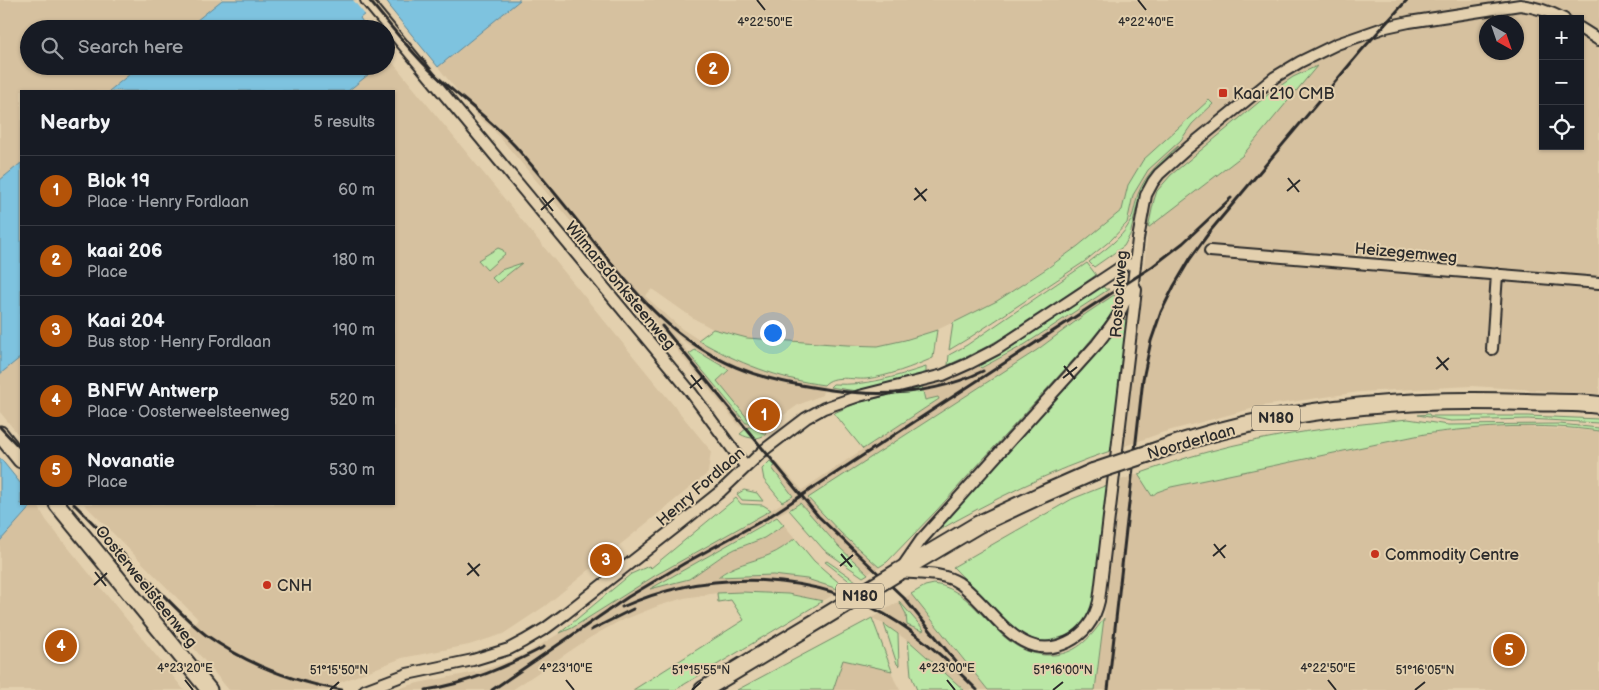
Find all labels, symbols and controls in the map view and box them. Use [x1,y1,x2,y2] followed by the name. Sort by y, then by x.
[737,15,793,30] text: 4°22'50"E
[1118,15,1174,30] text: 4°22'40"E
[1479,15,1524,60] north arrow
[1539,15,1584,150] map controls
[1539,15,1584,60] button: +
[20,20,395,75] search box
[38,34,66,62] icon: search
[78,36,183,59] text: Search here
[697,50,729,88] pin: 2
[1539,60,1584,105] button: −
[1233,85,1335,104] place label: Kaai 210 CMB
[1217,87,1229,99] marker: Kaai 210 CMB
[1539,105,1584,150] button: locate
[40,110,110,135] text: Nearby
[313,113,375,132] text: 5 results
[87,170,150,193] text: Blok 19
[53,181,59,200] text: 1
[338,181,375,200] text: 60 m
[87,193,249,212] text: Place · Henry Fordlaan
[561,218,679,354] street label: Wilmarsdonksteenweg
[87,240,163,263] text: kaai 206
[1354,240,1458,267] street label: Heizegemweg
[1107,250,1132,338] street label: Rostockweg
[51,251,61,270] text: 2
[333,251,375,270] text: 180 m
[87,263,128,282] text: Place
[87,310,165,333] text: Kaai 204
[760,320,786,346] your location
[51,321,61,340] text: 3
[333,321,375,340] text: 190 m
[87,333,271,352] text: Bus stop · Henry Fordlaan
[87,380,219,403] text: BNFW Antwerp
[51,391,61,410] text: 4
[329,391,375,410] text: 520 m
[748,396,780,434] pin: 1
[87,403,289,422] text: Place · Oosterweelsteenweg
[1252,406,1300,430] road number: N180
[1145,421,1238,464] street label: Noorderlaan
[653,444,749,531] street label: Henry Fordlaan
[87,450,175,473] text: Novanatie
[51,461,61,480] text: 5
[329,461,375,480] text: 530 m
[87,473,128,492] text: Place
[91,522,201,652] street label: Oosterweelsteenweg
[590,541,622,579] pin: 3
[1385,546,1520,565] place label: Commodity Centre
[1369,548,1381,560] marker: Commodity Centre
[277,577,312,596] place label: CNH
[261,579,273,591] marker: CNH
[836,584,884,608] road number: N180
[45,627,77,665] pin: 4
[1493,631,1525,669] pin: 5
[157,661,213,676] text: 4°23'20"E
[539,661,593,676] text: 4°23'10"E
[919,661,975,676] text: 4°23'00"E
[1300,661,1356,676] text: 4°22'50"E
[310,663,368,678] text: 51°15'50"N
[672,663,730,678] text: 51°15'55"N
[1033,663,1093,678] text: 51°16'00"N
[1395,663,1455,678] text: 51°16'05"N

